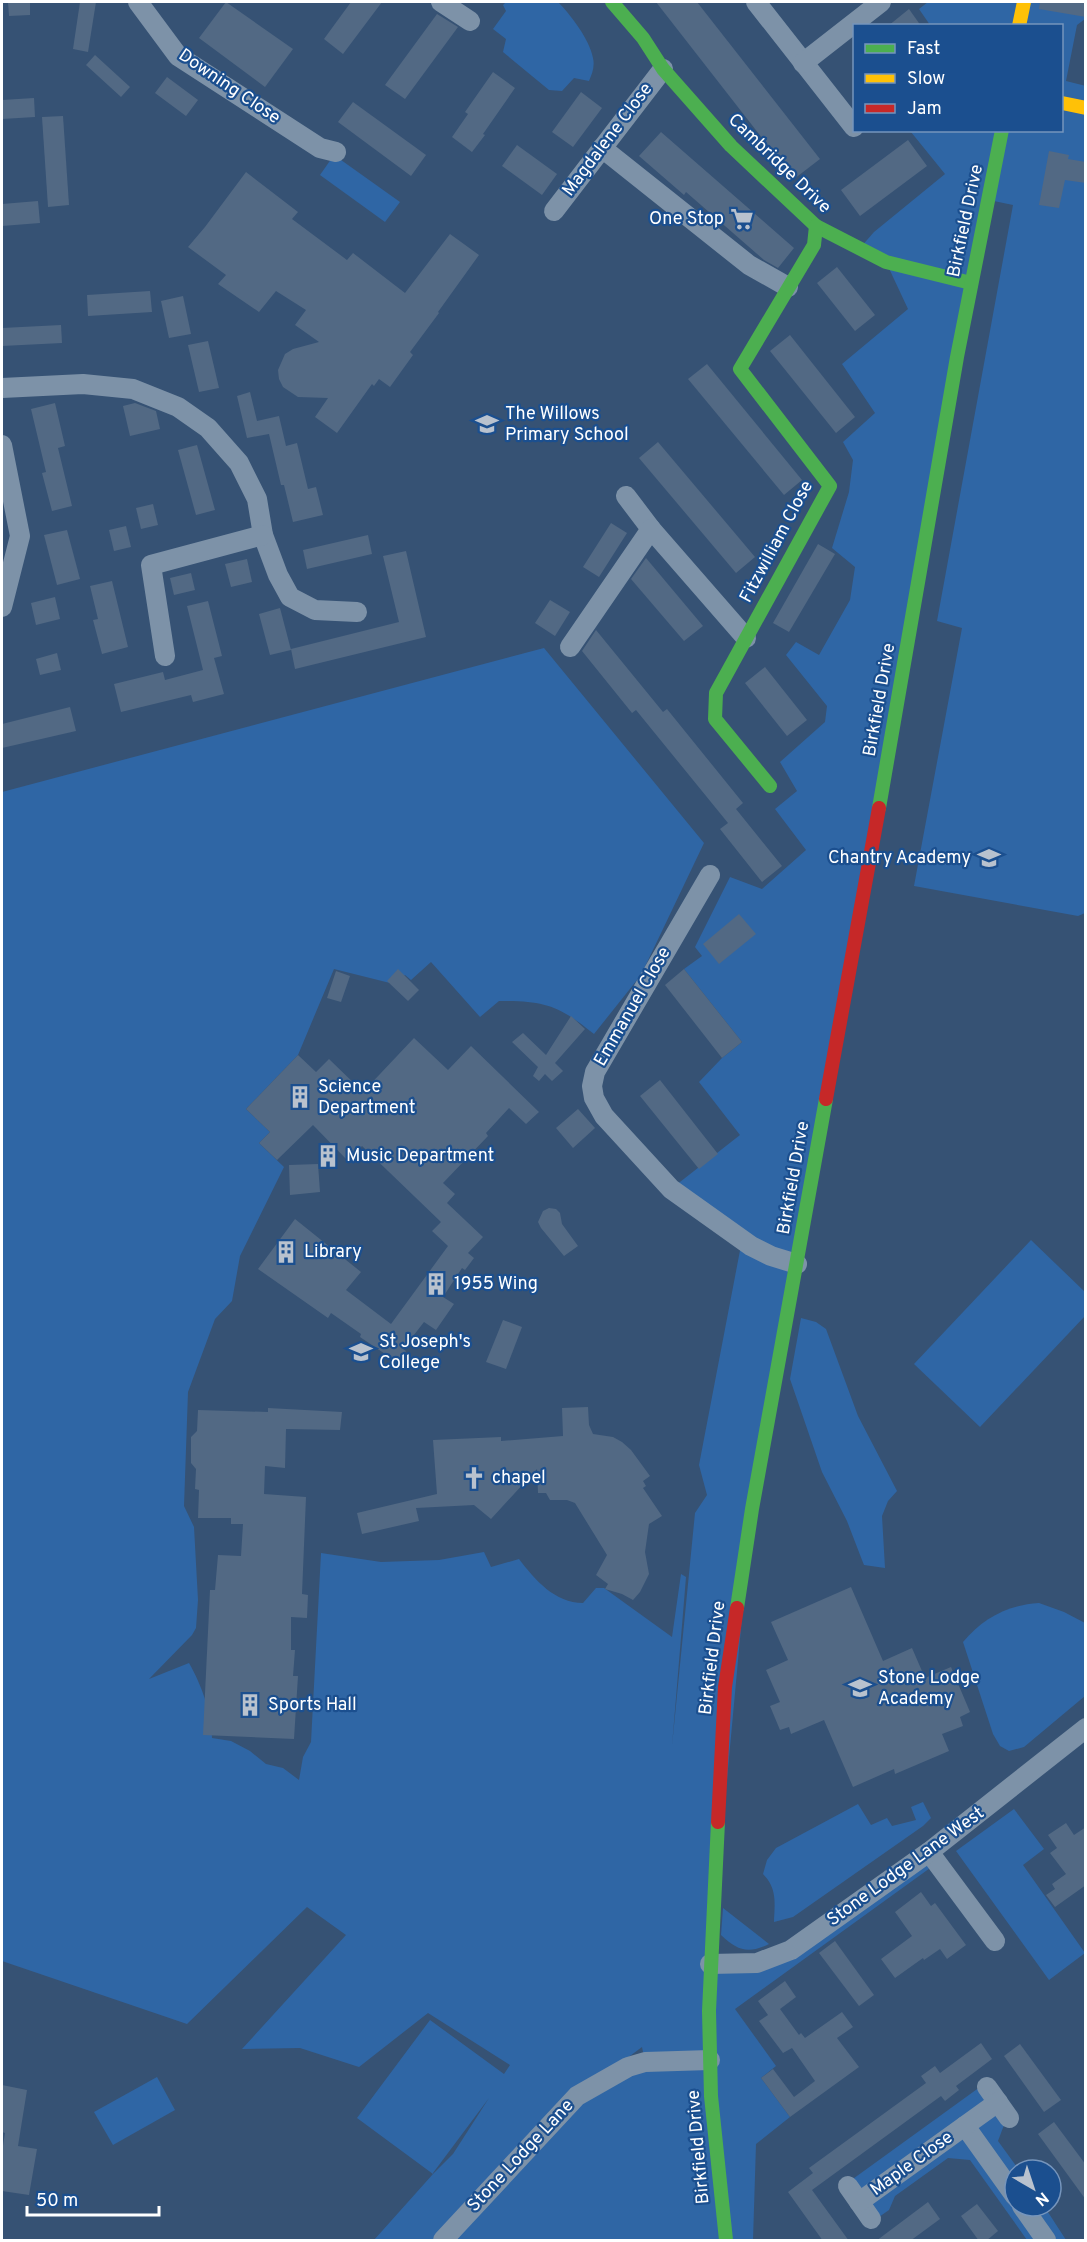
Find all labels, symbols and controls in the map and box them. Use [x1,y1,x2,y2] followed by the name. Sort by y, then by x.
[853,24,1063,132] legend
[907,38,940,61] text: Fast
[173,44,285,130] street label: Downing Close
[907,68,945,91] text: Slow
[558,79,658,201] street label: Magdalene Close
[907,98,942,121] text: Jam
[723,109,835,219] street label: Cambridge Drive
[943,163,989,279] street label: Birkfield Drive
[729,206,755,232] supermarket icon: One Stop
[649,208,724,231] place label: One Stop
[505,403,629,447] place label: The Willows Primary School
[474,411,500,437] school or university icon: The Willows Primary School
[735,477,819,607] street label: Fitzwilliam Close
[859,642,901,758] street label: Birkfield Drive
[976,845,1002,871] school or university icon: Chantry Academy
[828,847,971,870] place label: Chantry Academy
[589,943,677,1071] street label: Emmanuel Close
[318,1076,416,1120] place label: Science Department
[287,1084,313,1110] building icon: Science Department
[773,1120,815,1236] street label: Birkfield Drive
[315,1143,341,1169] building icon: Music Department
[346,1145,494,1168] place label: Music Department
[273,1239,299,1265] building icon: Library
[304,1241,362,1264] place label: Library
[423,1271,449,1297] building icon: 1955 Wing
[454,1273,538,1296] place label: 1955 Wing
[379,1331,471,1375] place label: St Joseph's College
[348,1339,374,1365] school or university icon: St Joseph's College
[461,1465,487,1491] church icon: chapel
[492,1467,546,1490] place label: chapel
[695,1600,731,1716] street label: Birkfield Drive
[878,1667,980,1711] place label: Stone Lodge Academy
[847,1675,873,1701] school or university icon: Stone Lodge Academy
[237,1692,263,1718] building icon: Sports Hall
[268,1694,357,1717] place label: Sports Hall
[823,1802,989,1932] street label: Stone Lodge Lane West
[683,2089,715,2205] street label: Birkfield Drive
[463,2095,579,2217] street label: Stone Lodge Lane
[866,2126,958,2202] street label: Maple Close
[1003,2158,1063,2218] north arrow
[27,2179,159,2217] scale bar
[1030,2187,1052,2209] text: N
[36,2190,78,2213] text: 50 m

